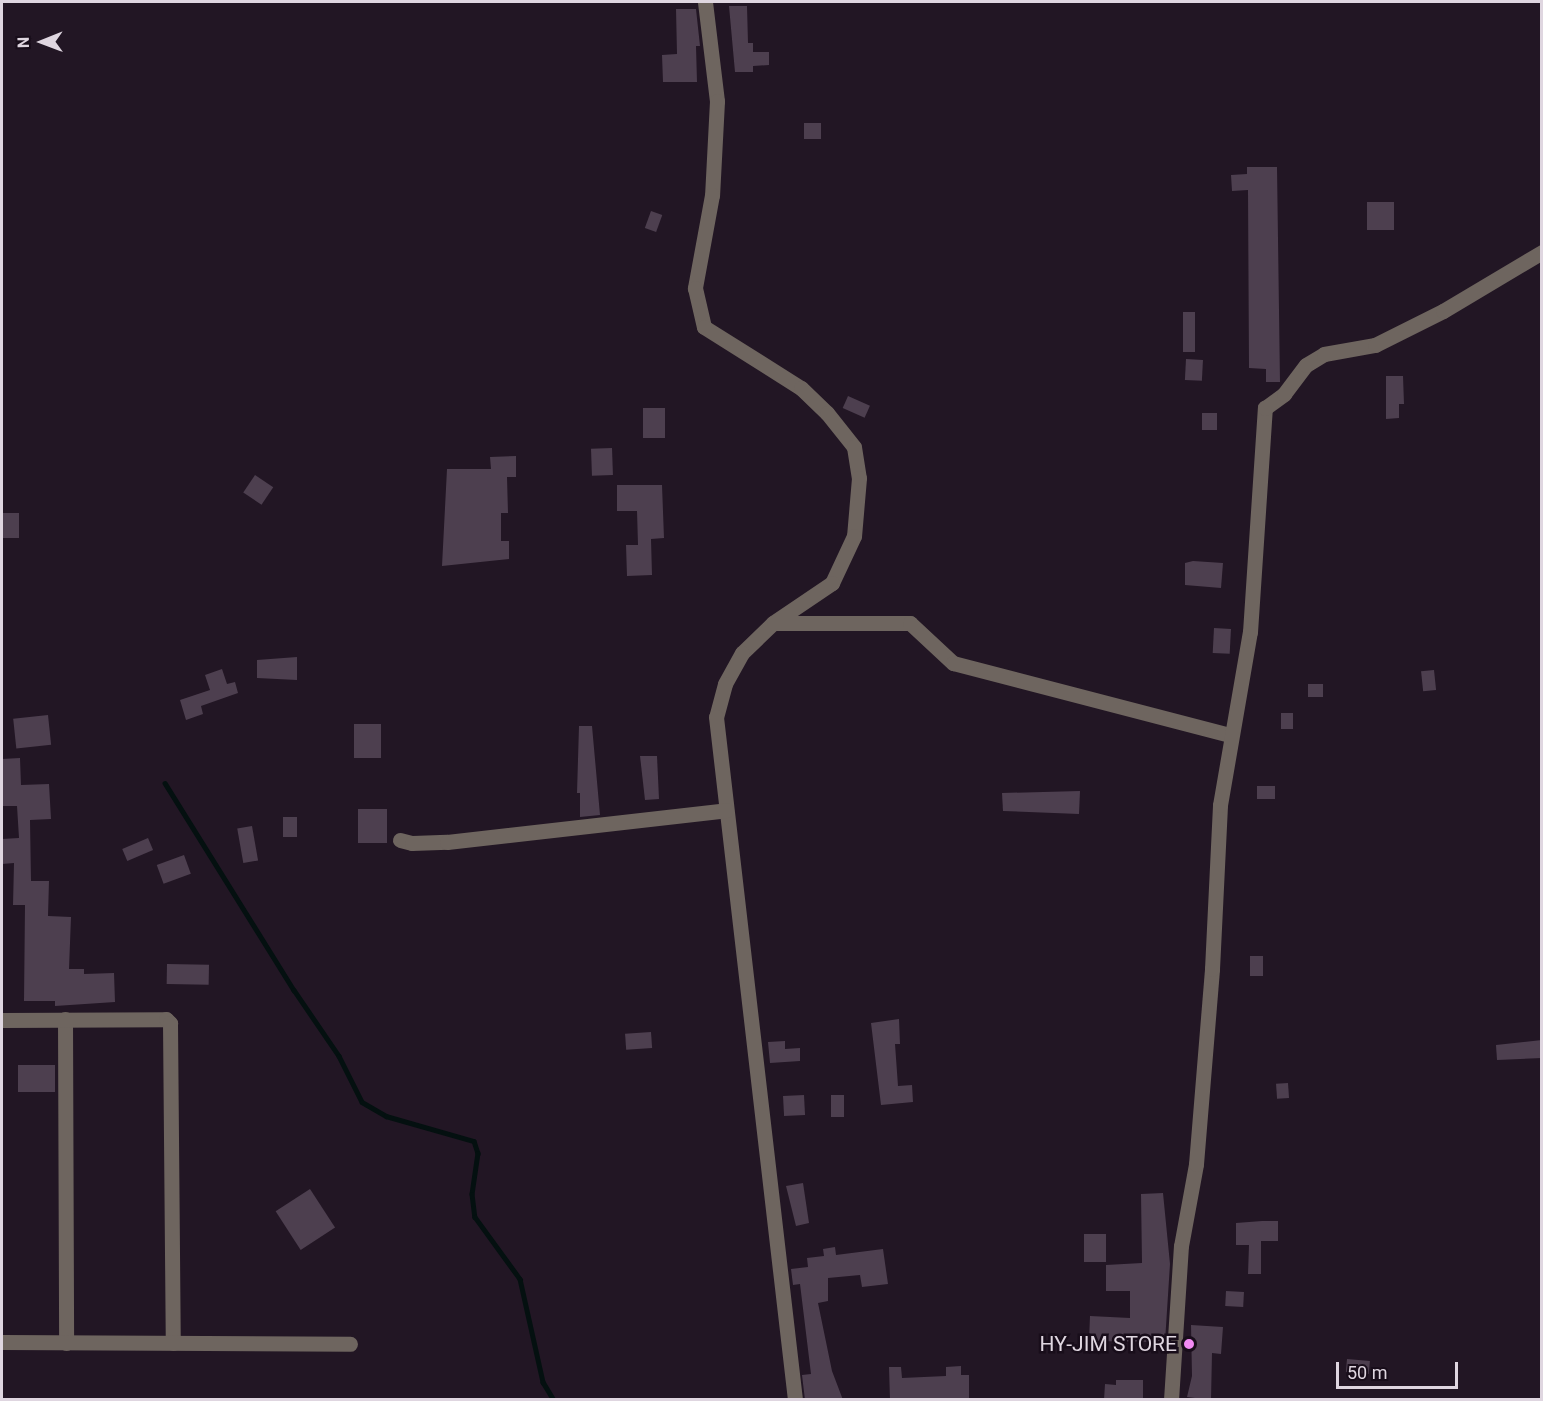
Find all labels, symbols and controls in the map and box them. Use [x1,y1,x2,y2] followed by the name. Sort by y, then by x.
[12,12,72,72] north arrow
[14,37,33,48] text: N
[1040,1331,1177,1357] place label: HY-JIM STORE
[1182,1337,1196,1351] marker: HY-JIM STORE
[1339,1350,1460,1388] scale bar
[1347,1362,1387,1383] text: 50 m

